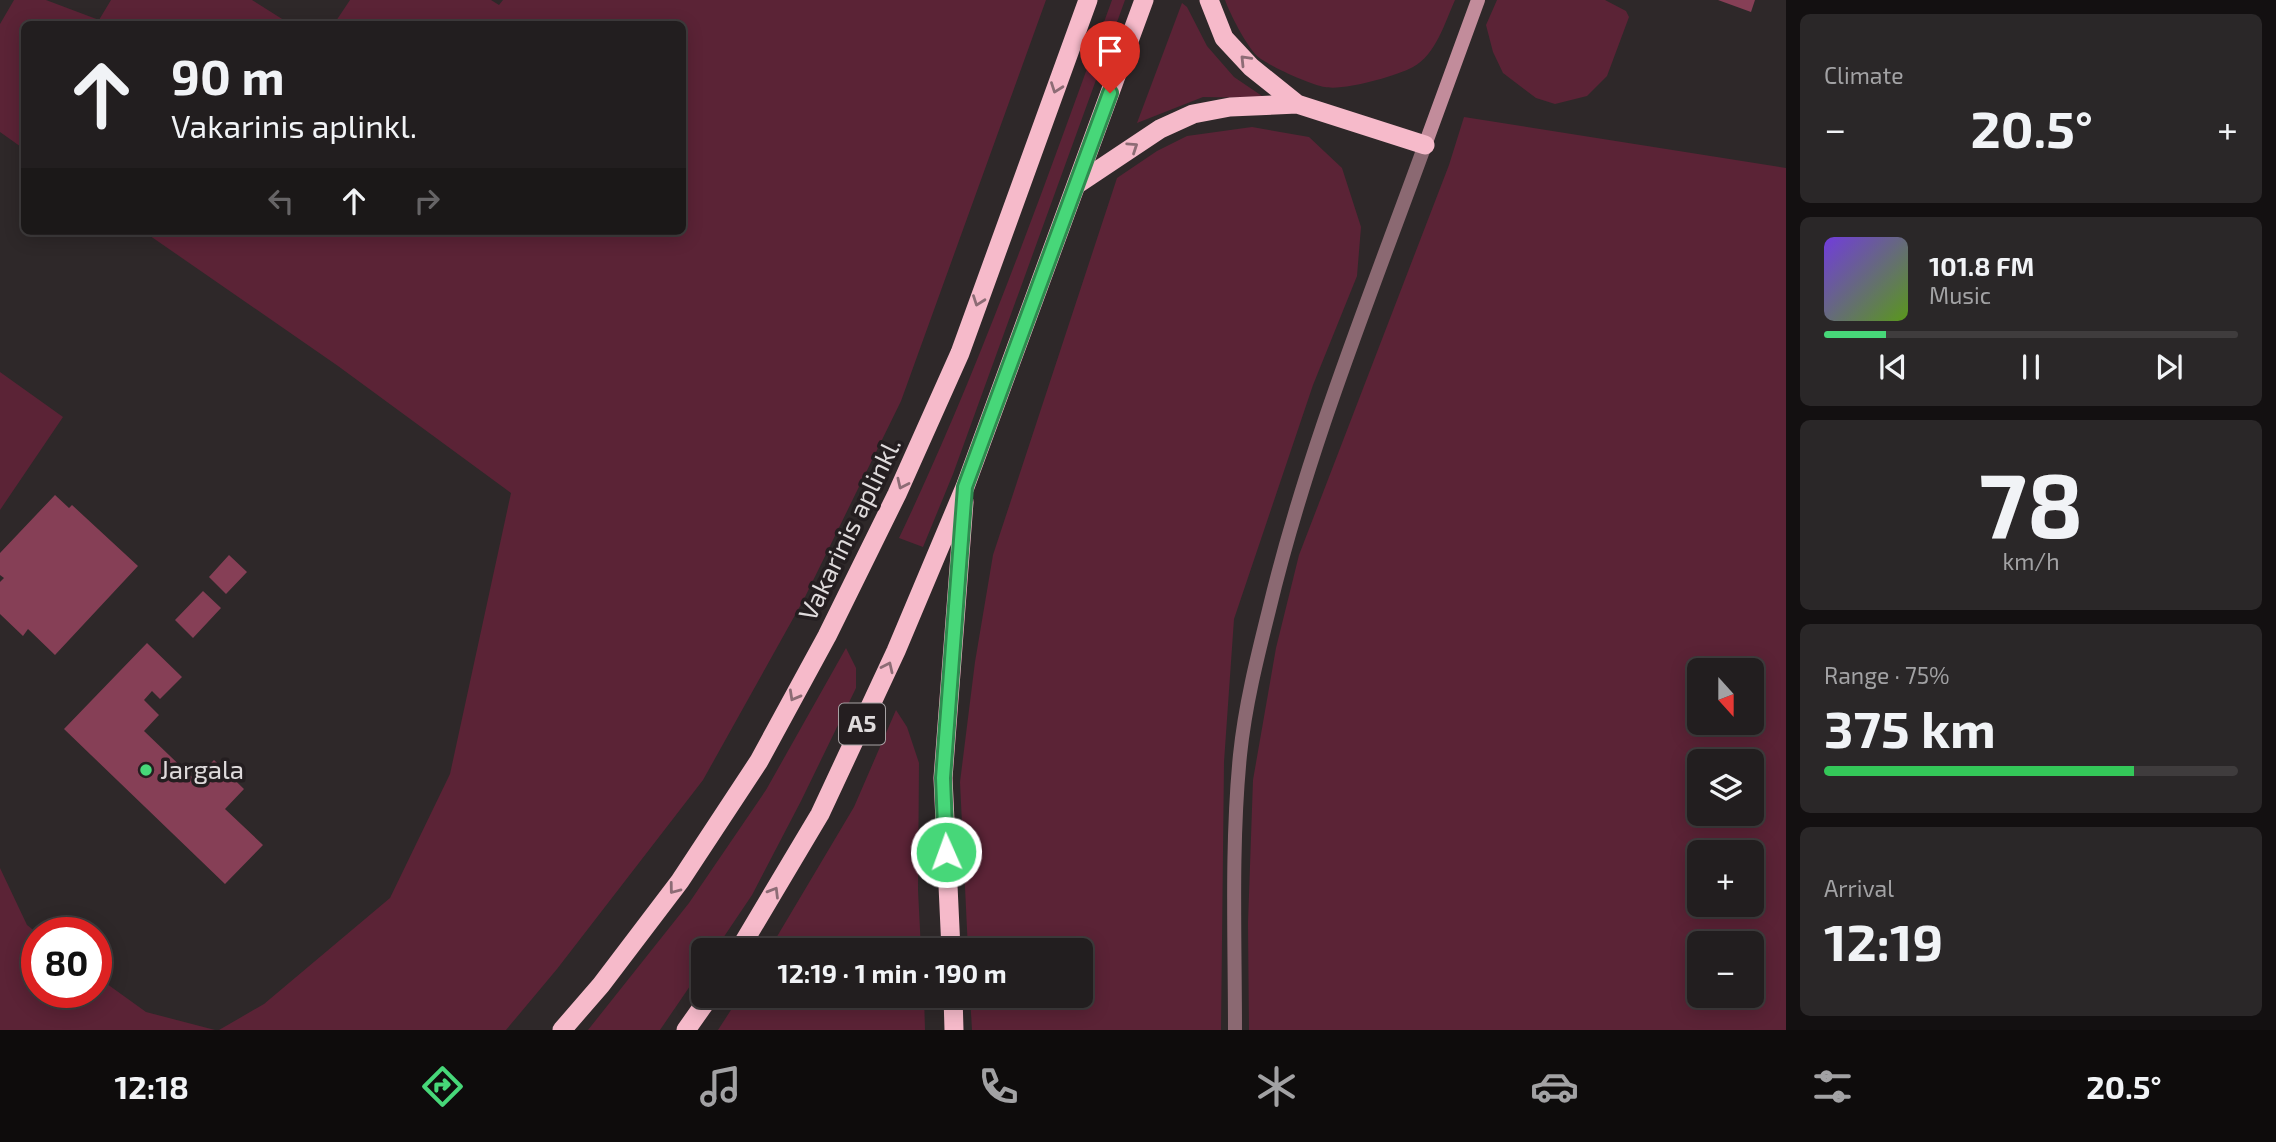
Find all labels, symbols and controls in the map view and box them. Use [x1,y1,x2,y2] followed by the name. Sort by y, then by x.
[1080,21,1140,93] pin
[1091,32,1129,70] icon: arrive
[171,46,285,105] text: 90 m
[56,49,147,140] icon: ahead
[1240,56,1253,69] one-way arrow
[1824,61,1904,89] text: Climate
[1051,81,1065,93] one-way arrow
[1970,96,2093,158] text: 20.5°
[1824,105,1846,151] text: −
[2217,105,2238,151] text: +
[171,106,417,144] text: Vakarinis aplinkl.
[1125,143,1138,155] one-way arrow
[262,182,300,220] icon: left
[335,182,373,220] icon: ahead
[408,182,446,220] icon: right
[1929,250,2034,281] text: 101.8 FM
[1929,281,1991,309] text: Music
[973,295,987,307] one-way arrow
[1874,348,1912,386] icon: previous
[2012,348,2050,386] icon: pause
[2150,348,2188,386] icon: next
[791,432,906,625] street label: Vakarinis aplinkl.
[1979,447,2083,556] text: 78
[897,477,911,489] one-way arrow
[2002,547,2060,575] text: km/h
[1687,658,1764,735] north arrow
[1687,658,1764,1008] map controls
[1824,661,1950,689] text: Range · 75%
[880,662,894,674] one-way arrow
[789,689,802,701] one-way arrow
[1824,696,1996,758] text: 375 km
[839,704,885,744] road number: A5
[1687,749,1764,826] button: layers
[160,753,244,784] place label: Jargala
[138,762,154,778] marker: Jargala
[909,815,983,889] position arrow
[1687,840,1764,917] button: +
[1824,874,1894,902] text: Arrival
[669,881,682,894] one-way arrow
[766,886,779,899] one-way arrow
[1824,909,1943,971] text: 12:19
[21,917,112,1008] speed limit sign: 80
[1687,931,1764,1008] button: −
[777,957,1007,988] text: 12:19 · 1 min · 190 m
[418,1062,467,1111] icon: directions
[696,1062,745,1111] icon: music
[974,1062,1023,1111] icon: phone
[1252,1062,1301,1111] icon: climate
[1530,1062,1579,1111] icon: car
[1808,1062,1857,1111] icon: filters
[115,1067,189,1105] text: 12:18
[2086,1067,2161,1105] text: 20.5°

